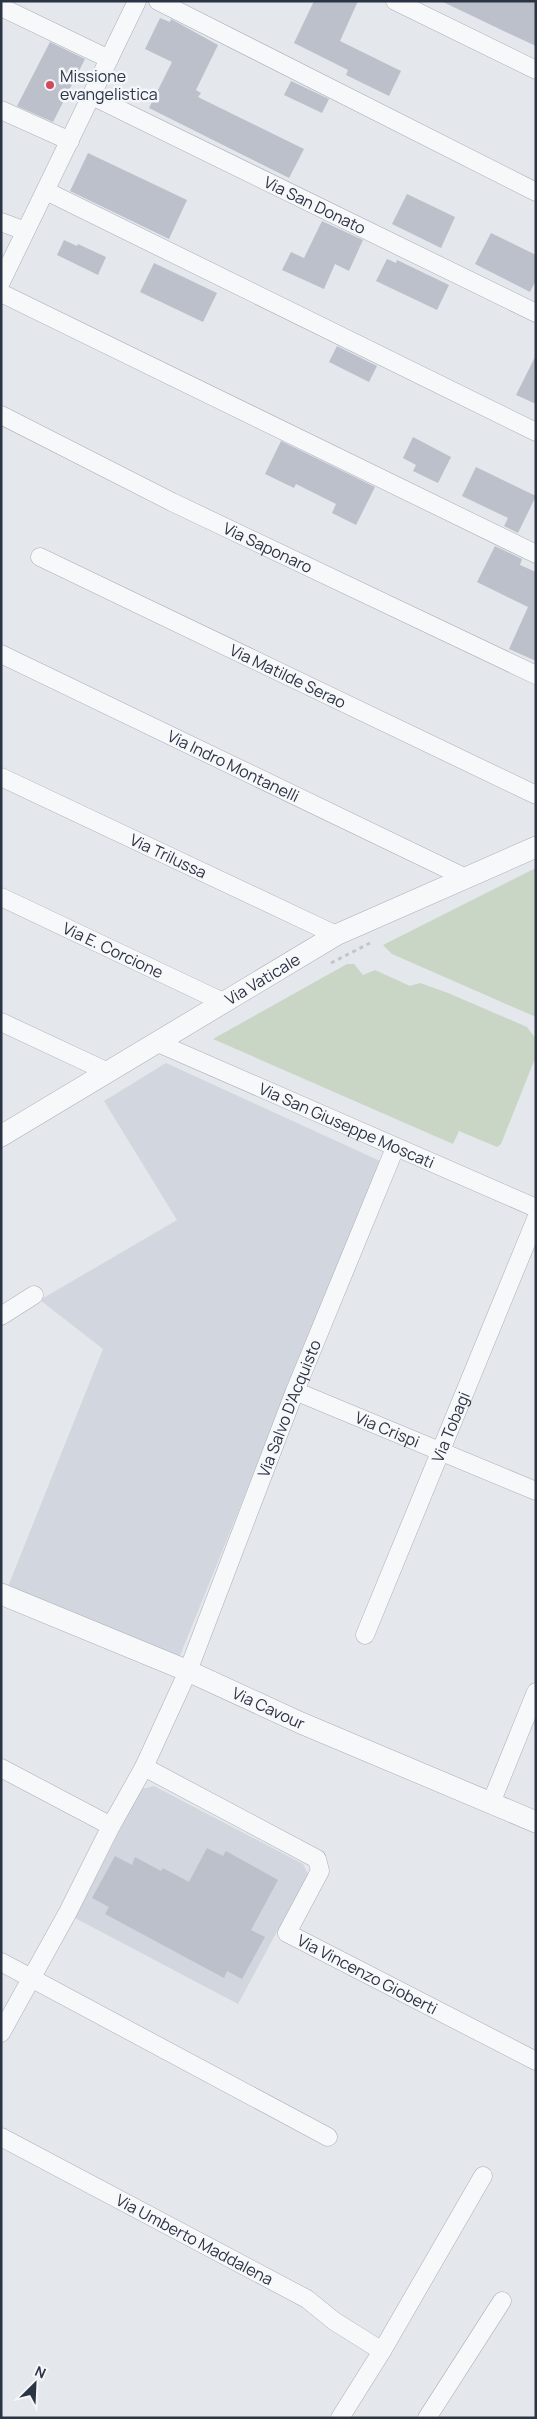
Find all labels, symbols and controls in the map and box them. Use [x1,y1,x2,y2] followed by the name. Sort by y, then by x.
[60,65,158,105] place label: Missione evangelistica
[44,79,56,91] marker: Missione evangelistica
[260,171,369,239] street label: Via San Donato
[220,517,316,578] street label: Via Saponaro
[226,639,350,713] street label: Via Matilde Serao
[164,725,303,807] street label: Via Indro Montanelli
[126,828,210,883] street label: Via Trilussa
[59,917,167,983] street label: Via E. Corcione
[221,948,304,1010] street label: Via Vaticale
[256,1077,438,1173] street label: Via San Giuseppe Moscati
[252,1336,326,1480] street label: Via Salvo D'Acquisto
[426,1388,475,1466] street label: Via Tobagi
[352,1406,423,1452] street label: Via Crispi
[229,1682,308,1734] street label: Via Cavour
[294,1929,441,2020] street label: Via Vincenzo Gioberti
[112,2189,277,2290] street label: Via Umberto Maddalena
[10,2359,60,2409] north arrow
[32,2361,49,2382] text: N

